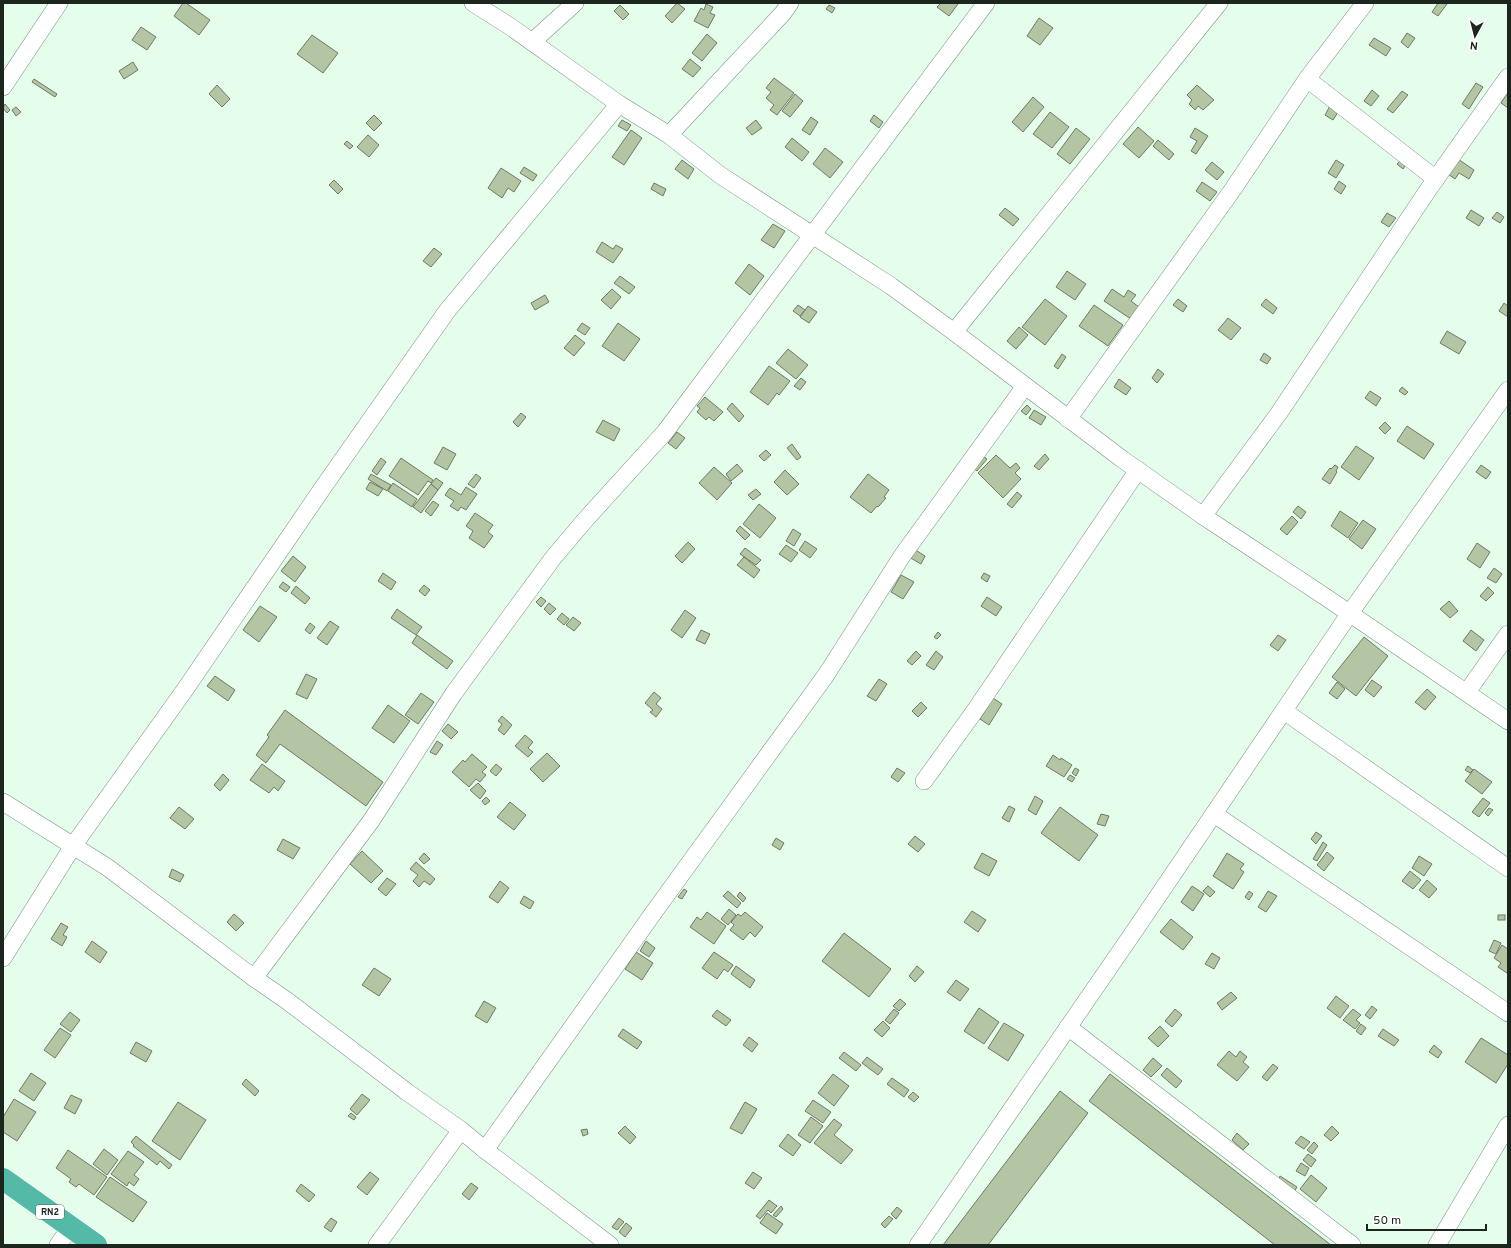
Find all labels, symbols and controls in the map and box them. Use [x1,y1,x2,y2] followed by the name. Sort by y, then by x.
[1455,16,1495,56] north arrow
[1469,38,1479,52] text: N
[36,1205,64,1219] road number: RN2
[1367,1206,1486,1232] scale bar
[1373,1213,1401,1229] text: 50 m

